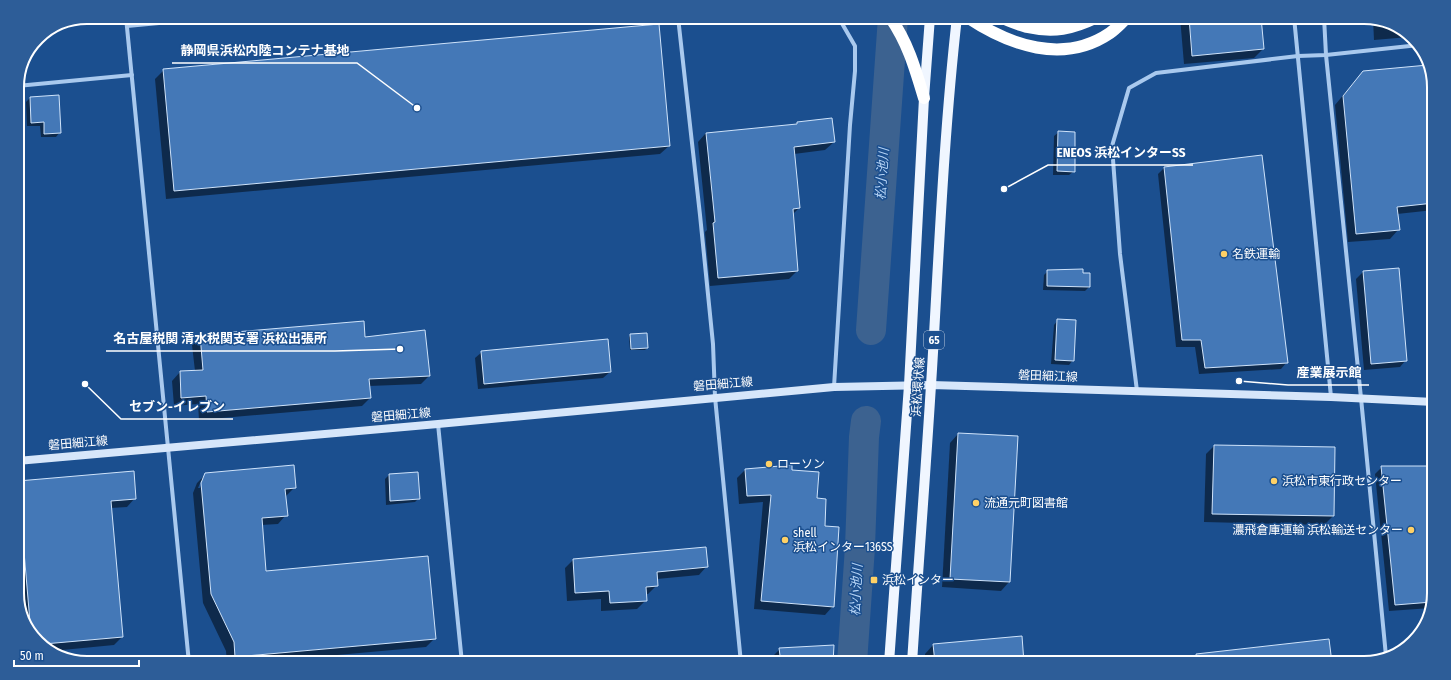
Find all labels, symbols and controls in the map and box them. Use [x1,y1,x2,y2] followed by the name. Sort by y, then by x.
[172,38,357,63] callout: 静岡県浜松内陸コンテナ基地
[180,43,350,58] text: 静岡県浜松内陸コンテナ基地
[1048,140,1193,165] callout: ENEOS 浜松インターSS
[1057,145,1186,160] text: ENEOS 浜松インターSS
[873,146,891,200] water label: 松小池川
[1232,247,1280,261] place label: 名鉄運輸
[1219,249,1229,259] marker: 名鉄運輸
[106,326,335,351] callout: 名古屋税関 清水税関支署 浜松出張所
[113,331,327,346] text: 名古屋税関 清水税関支署 浜松出張所
[924,331,944,349] road number: 65
[909,357,927,417] street label: 浜松環状線
[1288,360,1369,385] callout: 産業展示館
[1296,365,1362,380] text: 産業展示館
[1018,368,1078,384] street label: 磐田細江線
[692,374,754,394] street label: 磐田細江線
[121,394,233,419] callout: セブン-イレブン
[129,399,225,414] text: セブン-イレブン
[370,405,432,425] street label: 磐田細江線
[47,433,109,453] street label: 磐田細江線
[777,457,825,471] place label: ローソン
[764,459,774,469] marker: ローソン
[1282,474,1402,488] place label: 浜松市東行政センター
[1269,476,1279,486] marker: 浜松市東行政センター
[984,496,1068,510] place label: 流通元町図書館
[971,498,981,508] marker: 流通元町図書館
[1232,523,1403,537] place label: 濃飛倉庫運輸 浜松輸送センター
[1406,525,1416,535] marker: 濃飛倉庫運輸 浜松輸送センター
[793,526,893,554] place label: shell 浜松インター136SS
[780,535,790,545] marker: shell 浜松インター136SS
[847,562,865,616] water label: 松小池川
[882,573,954,587] place label: 浜松インター
[869,575,879,585] marker: 浜松インター
[14,642,139,668] scale bar
[20,649,44,663] text: 50 m

